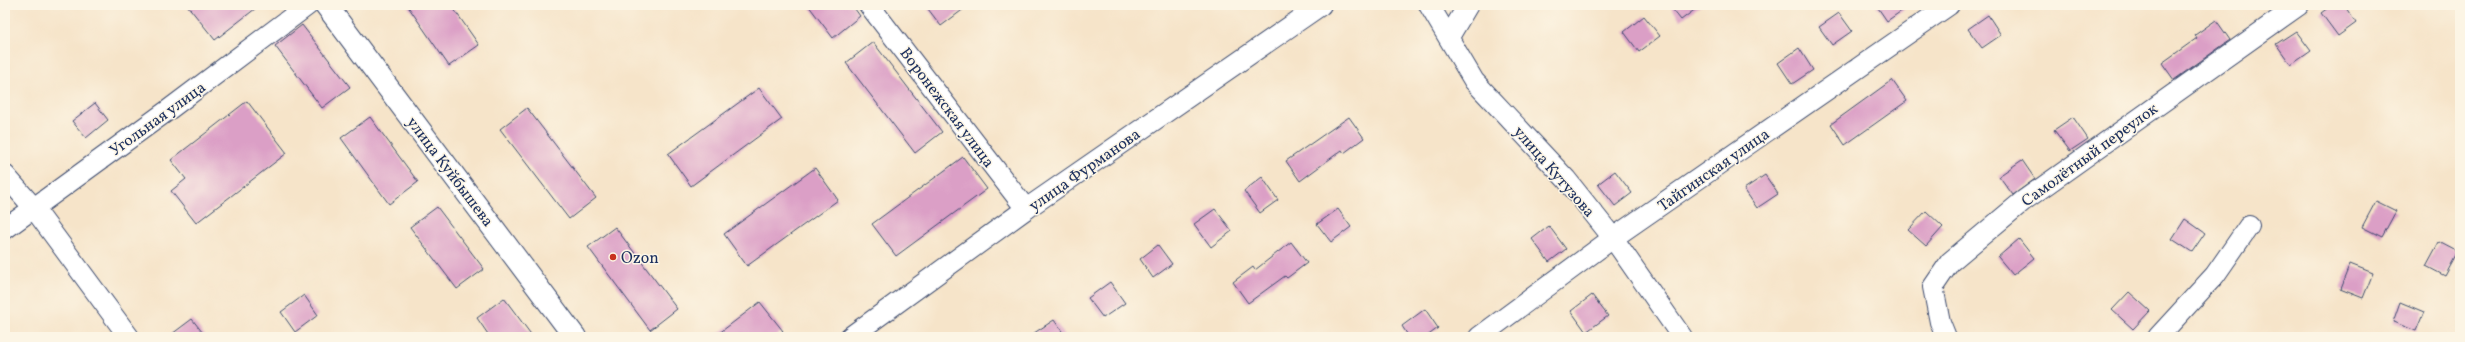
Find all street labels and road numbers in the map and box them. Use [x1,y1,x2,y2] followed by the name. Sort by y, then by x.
[894,44,999,173] street label: Воронежская улица
[105,77,211,162] street label: Угольная улица
[2018,98,2163,213] street label: Самолётный переулок
[401,113,498,232] street label: улица Куйбышева
[1508,122,1599,223] street label: улица Кутузова
[1025,124,1145,217] street label: улица Фурманова
[1654,124,1774,217] street label: Тайгинская улица

